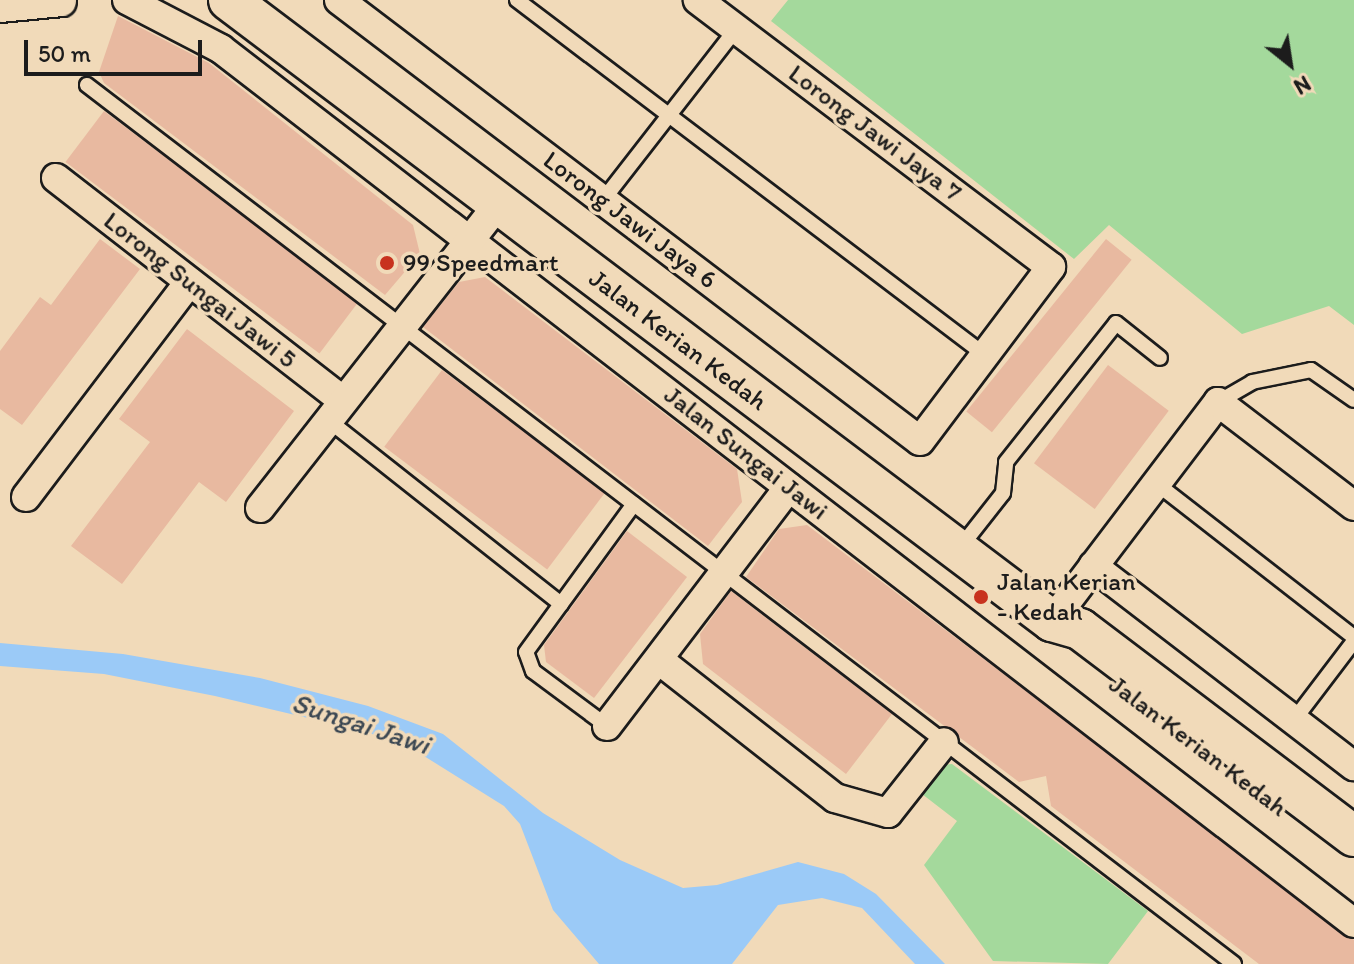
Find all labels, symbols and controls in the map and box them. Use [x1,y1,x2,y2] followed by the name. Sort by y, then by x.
[28,24,206,74] scale bar
[1250,24,1330,104] north arrow
[38,39,91,68] text: 50 m
[783,58,967,208] street label: Lorong Jawi Jaya 7
[1289,70,1315,101] text: N
[537,145,723,295] street label: Lorong Jawi Jaya 6
[98,205,302,375] street label: Lorong Sungai Jawi 5
[403,247,559,279] place label: 99 Speedmart
[378,254,396,272] marker: 99 Speedmart
[583,263,773,417] street label: Jalan Kerian Kedah
[658,380,834,526] street label: Jalan Sungai Jawi
[997,566,1136,628] place label: Jalan Kerian - Kedah
[972,588,990,606] marker: Jalan Kerian - Kedah
[1103,669,1293,823] street label: Jalan Kerian Kedah
[288,685,434,761] water label: Sungai Jawi

